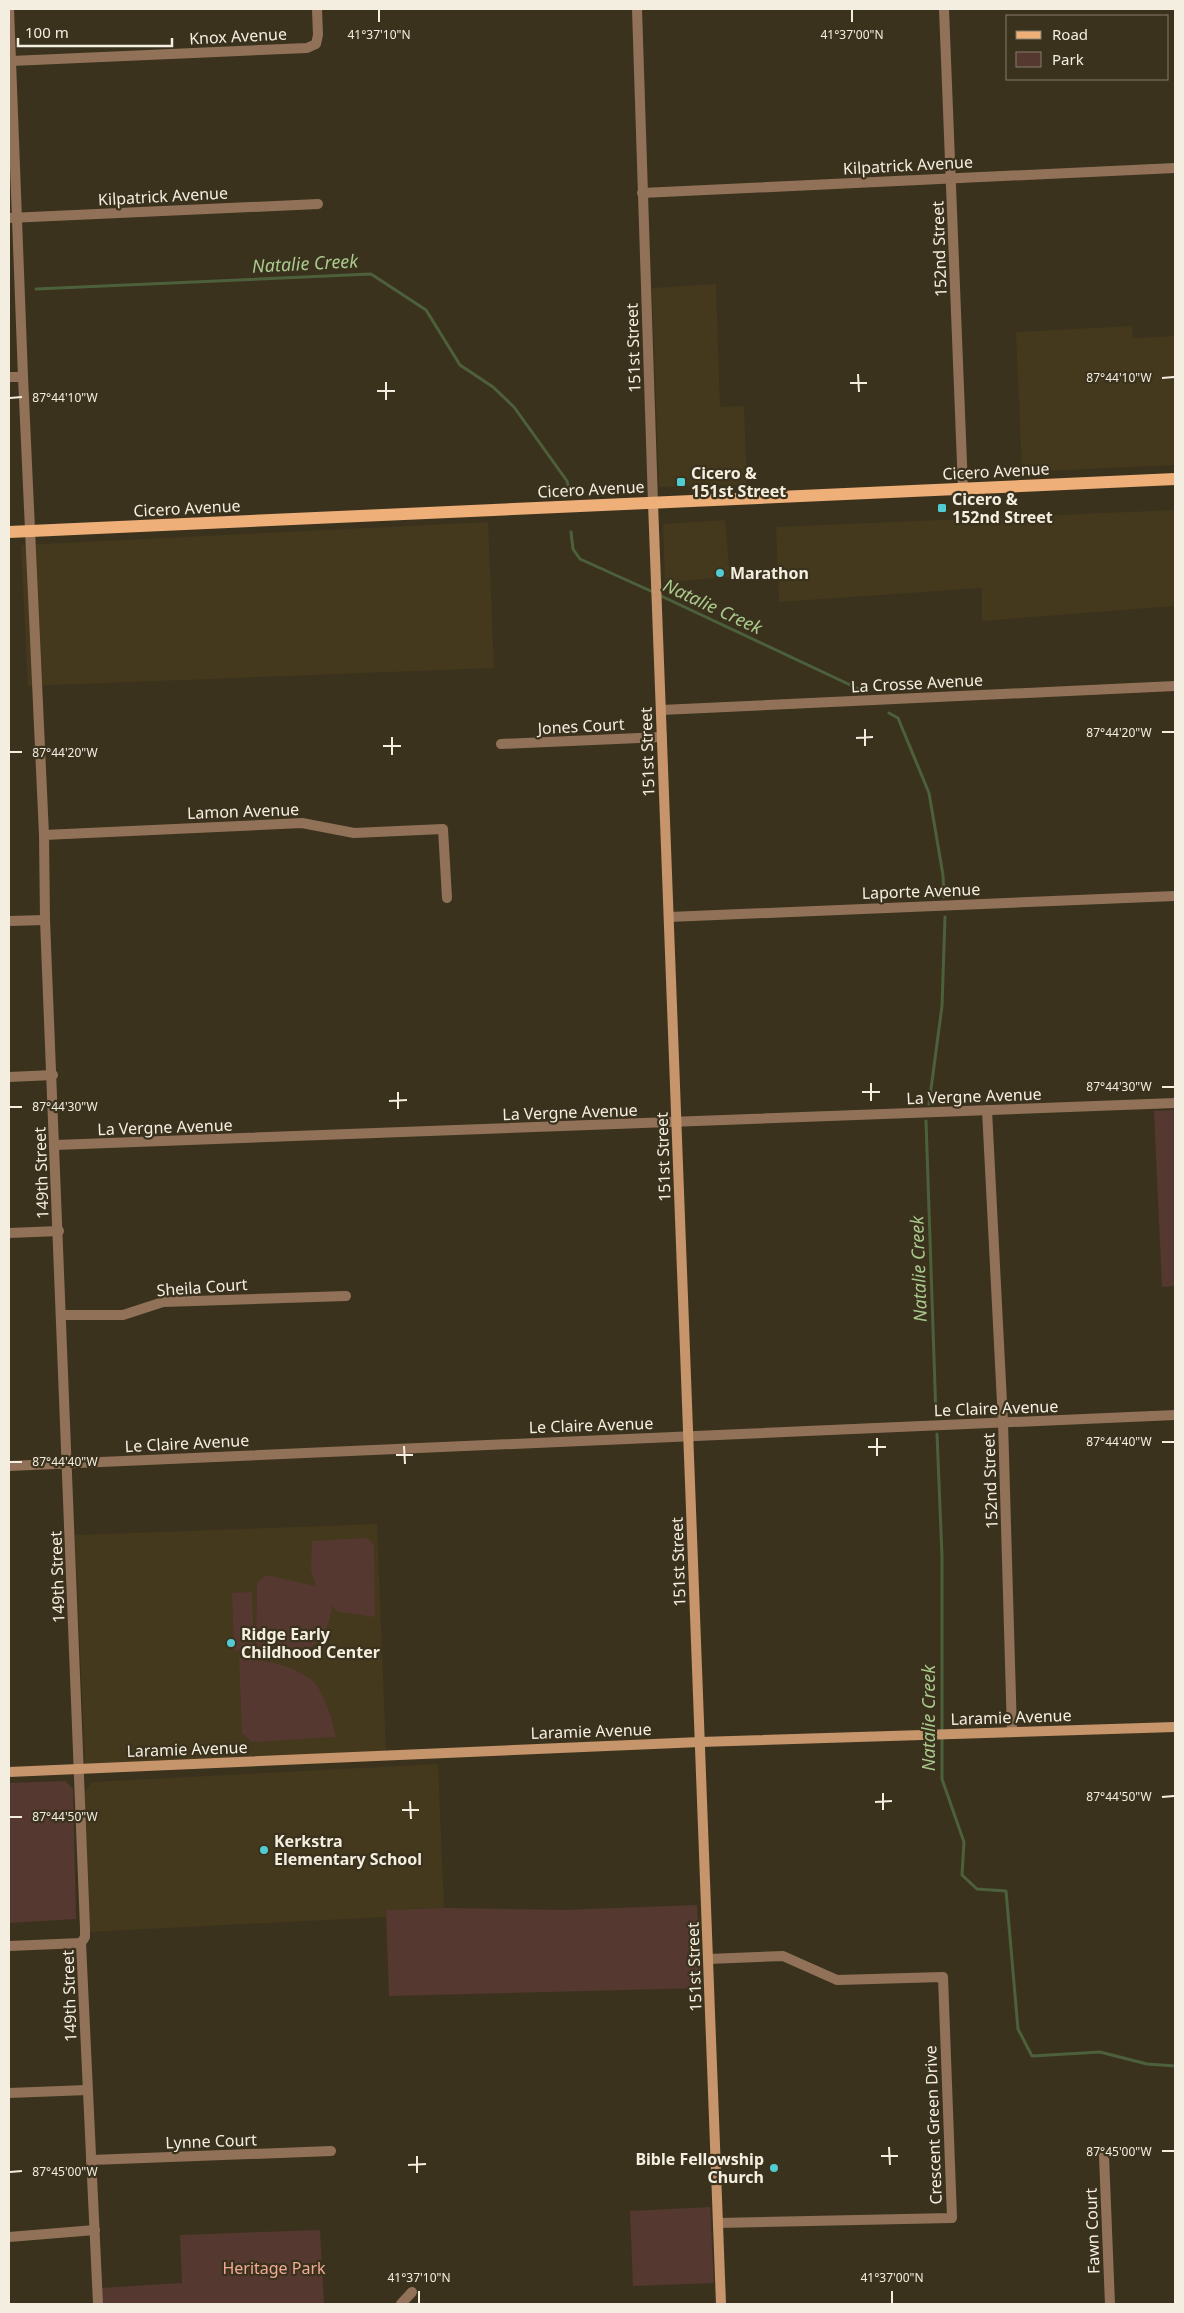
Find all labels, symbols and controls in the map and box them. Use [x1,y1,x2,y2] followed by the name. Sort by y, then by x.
[18,15,171,47] scale bar
[1006,15,1169,80] legend
[25,22,69,42] text: 100 m
[189,22,287,50] street label: Knox Avenue
[1052,24,1088,44] text: Road
[347,26,411,43] text: 41°37'10"N
[820,26,884,43] text: 41°37'00"N
[1052,49,1084,69] text: Park
[842,151,974,179] street label: Kilpatrick Avenue
[97,182,229,210] street label: Kilpatrick Avenue
[926,200,952,297] street label: 152nd Street
[251,248,360,278] water label: Natalie Creek
[620,303,646,393] street label: 151st Street
[1086,369,1152,386] text: 87°44'10"W
[32,389,98,406] text: 87°44'10"W
[942,457,1050,485] street label: Cicero Avenue
[691,462,786,502] place label: Cicero & 151st Street
[537,475,645,503] street label: Cicero Avenue
[675,476,687,488] marker: Cicero & 151st Street
[952,488,1053,528] place label: Cicero & 152nd Street
[133,494,241,522] street label: Cicero Avenue
[936,502,948,514] marker: Cicero & 152nd Street
[730,562,809,584] place label: Marathon
[714,567,726,579] marker: Marathon
[660,573,767,640] water label: Natalie Creek
[850,669,984,697] street label: La Crosse Avenue
[634,707,660,797] street label: 151st Street
[535,713,625,739] street label: Jones Court
[1086,724,1152,741] text: 87°44'20"W
[32,744,98,761] text: 87°44'20"W
[187,798,299,824] street label: Lamon Avenue
[861,878,981,904] street label: Laporte Avenue
[1086,1078,1152,1095] text: 87°44'30"W
[906,1083,1042,1109] street label: La Vergne Avenue
[32,1098,98,1115] text: 87°44'30"W
[502,1099,638,1125] street label: La Vergne Avenue
[650,1112,676,1202] street label: 151st Street
[97,1114,233,1140] street label: La Vergne Avenue
[28,1126,54,1219] street label: 149th Street
[904,1214,932,1323] water label: Natalie Creek
[156,1273,248,1301] street label: Sheila Court
[933,1395,1059,1421] street label: Le Claire Avenue
[528,1412,654,1438] street label: Le Claire Avenue
[124,1429,250,1457] street label: Le Claire Avenue
[977,1432,1003,1529] street label: 152nd Street
[1086,1433,1152,1450] text: 87°44'40"W
[32,1453,98,1470] text: 87°44'40"W
[665,1517,691,1607] street label: 151st Street
[44,1530,70,1623] street label: 149th Street
[241,1623,380,1663] place label: Ridge Early Childhood Center
[225,1637,237,1649] marker: Ridge Early Childhood Center
[916,1664,940,1771] water label: Natalie Creek
[950,1704,1072,1730] street label: Laramie Avenue
[530,1718,652,1744] street label: Laramie Avenue
[126,1736,248,1762] street label: Laramie Avenue
[1086,1788,1152,1805] text: 87°44'50"W
[32,1808,98,1825] text: 87°44'50"W
[274,1830,422,1870] place label: Kerkstra Elementary School
[258,1844,270,1856] marker: Kerkstra Elementary School
[681,1922,707,2012] street label: 151st Street
[56,1949,82,2042] street label: 149th Street
[919,2045,947,2205] street label: Crescent Green Drive
[165,2128,257,2154] street label: Lynne Court
[1086,2143,1152,2160] text: 87°45'00"W
[635,2148,764,2188] place label: Bible Fellowship Church
[768,2162,780,2174] marker: Bible Fellowship Church
[32,2163,98,2180] text: 87°45'00"W
[1079,2187,1104,2274] street label: Fawn Court
[222,2257,326,2279] park label: Heritage Park
[387,2269,451,2286] text: 41°37'10"N
[860,2269,924,2286] text: 41°37'00"N

